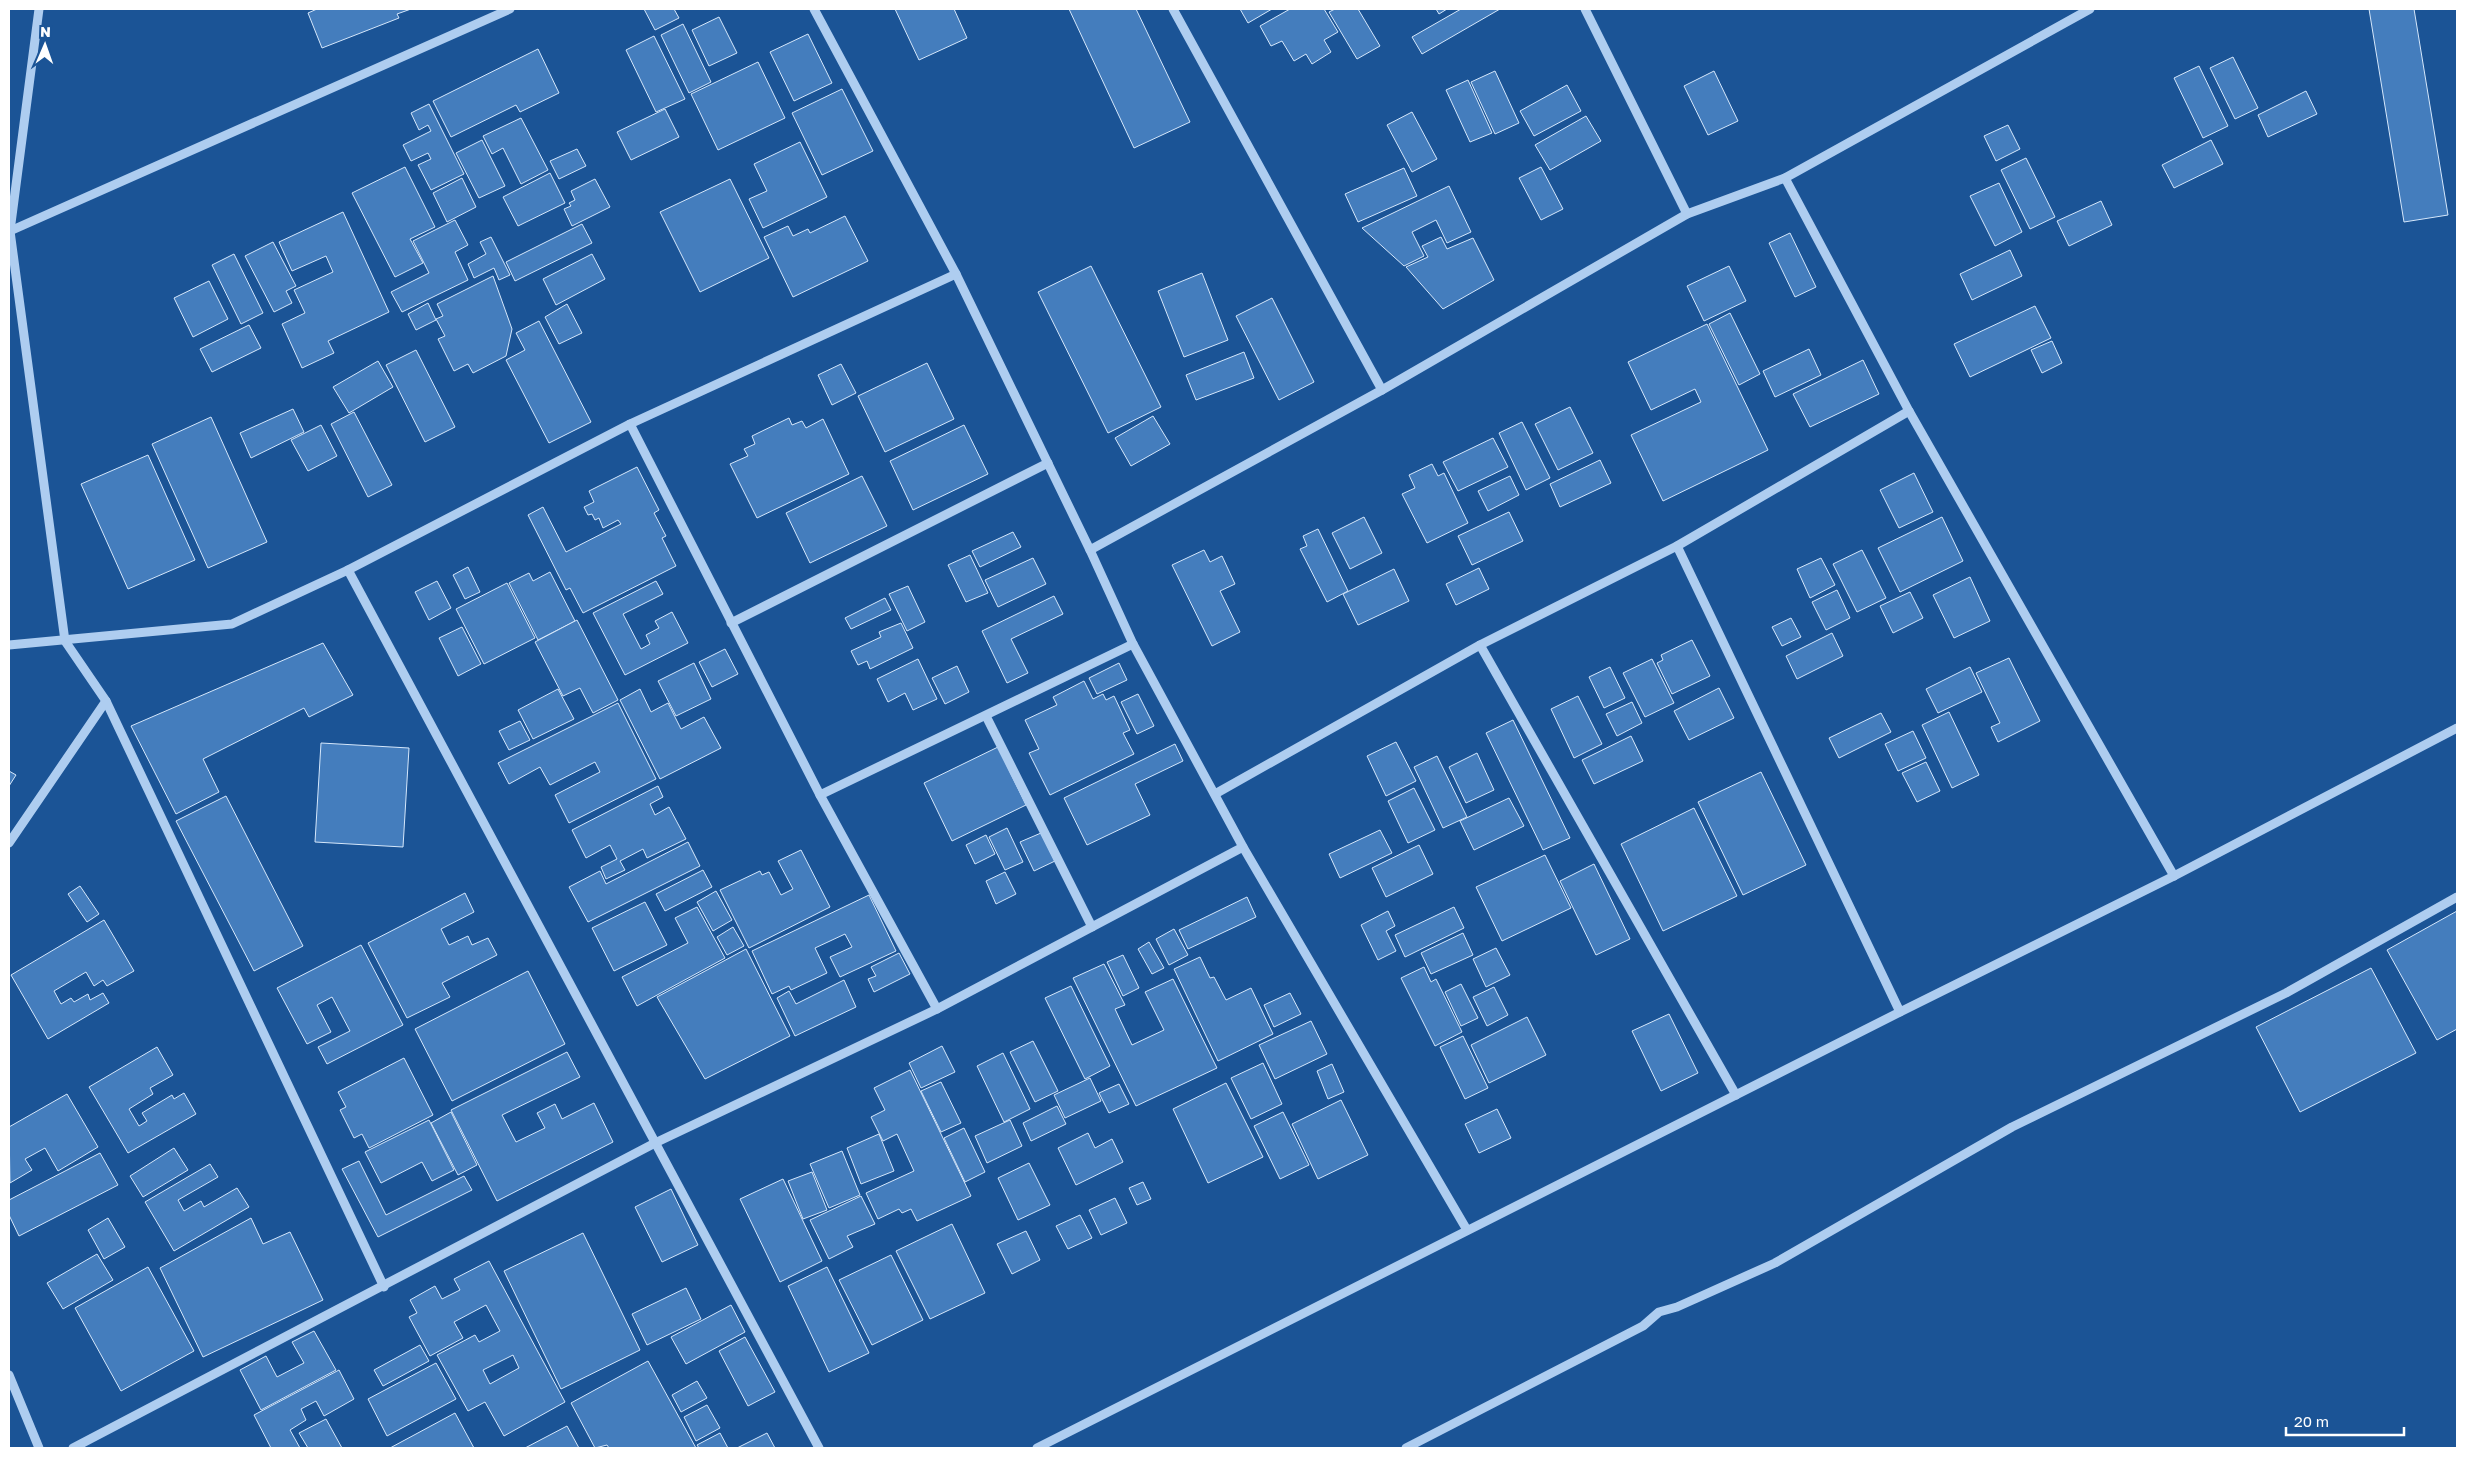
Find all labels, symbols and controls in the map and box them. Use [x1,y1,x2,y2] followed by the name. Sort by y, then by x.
[20,20,70,70] north arrow
[40,23,51,40] text: N
[2286,1404,2404,1436] scale bar
[2294,1412,2329,1430] text: 20 m

